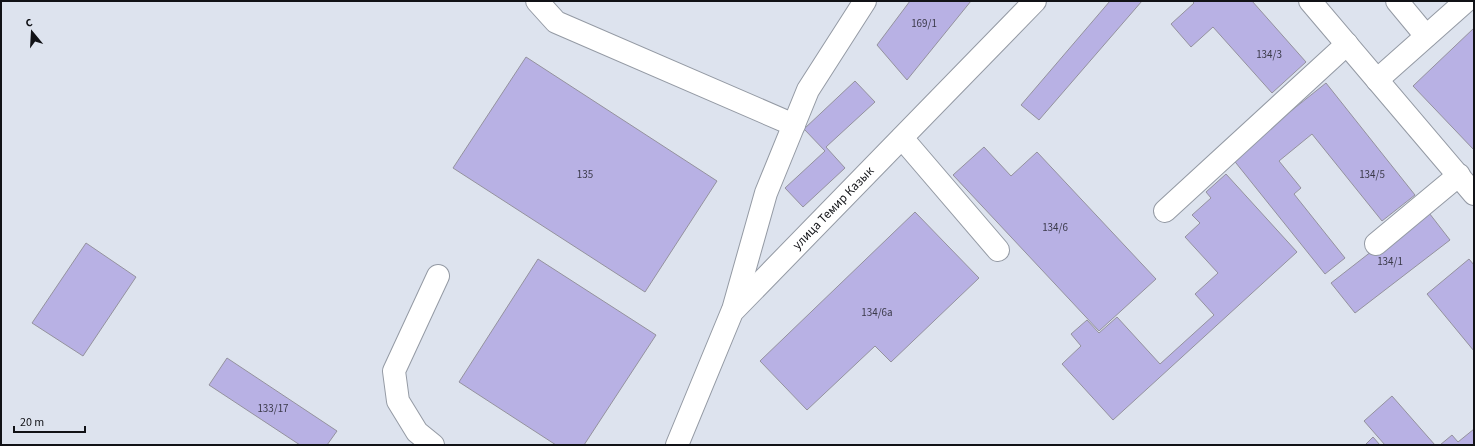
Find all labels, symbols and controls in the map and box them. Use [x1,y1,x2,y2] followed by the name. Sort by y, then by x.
[12,12,52,52] north arrow
[24,15,35,31] text: С
[911,16,937,31] house number: 169/1
[1256,47,1282,62] house number: 134/3
[788,162,878,254] street label: улица Темир Казык
[577,167,593,182] house number: 135
[1359,167,1385,182] house number: 134/5
[1042,220,1068,235] house number: 134/6
[1377,254,1403,269] house number: 134/1
[861,305,893,320] house number: 134/6а
[257,401,289,416] house number: 133/17
[14,408,85,434] scale bar
[20,414,44,431] text: 20 m

